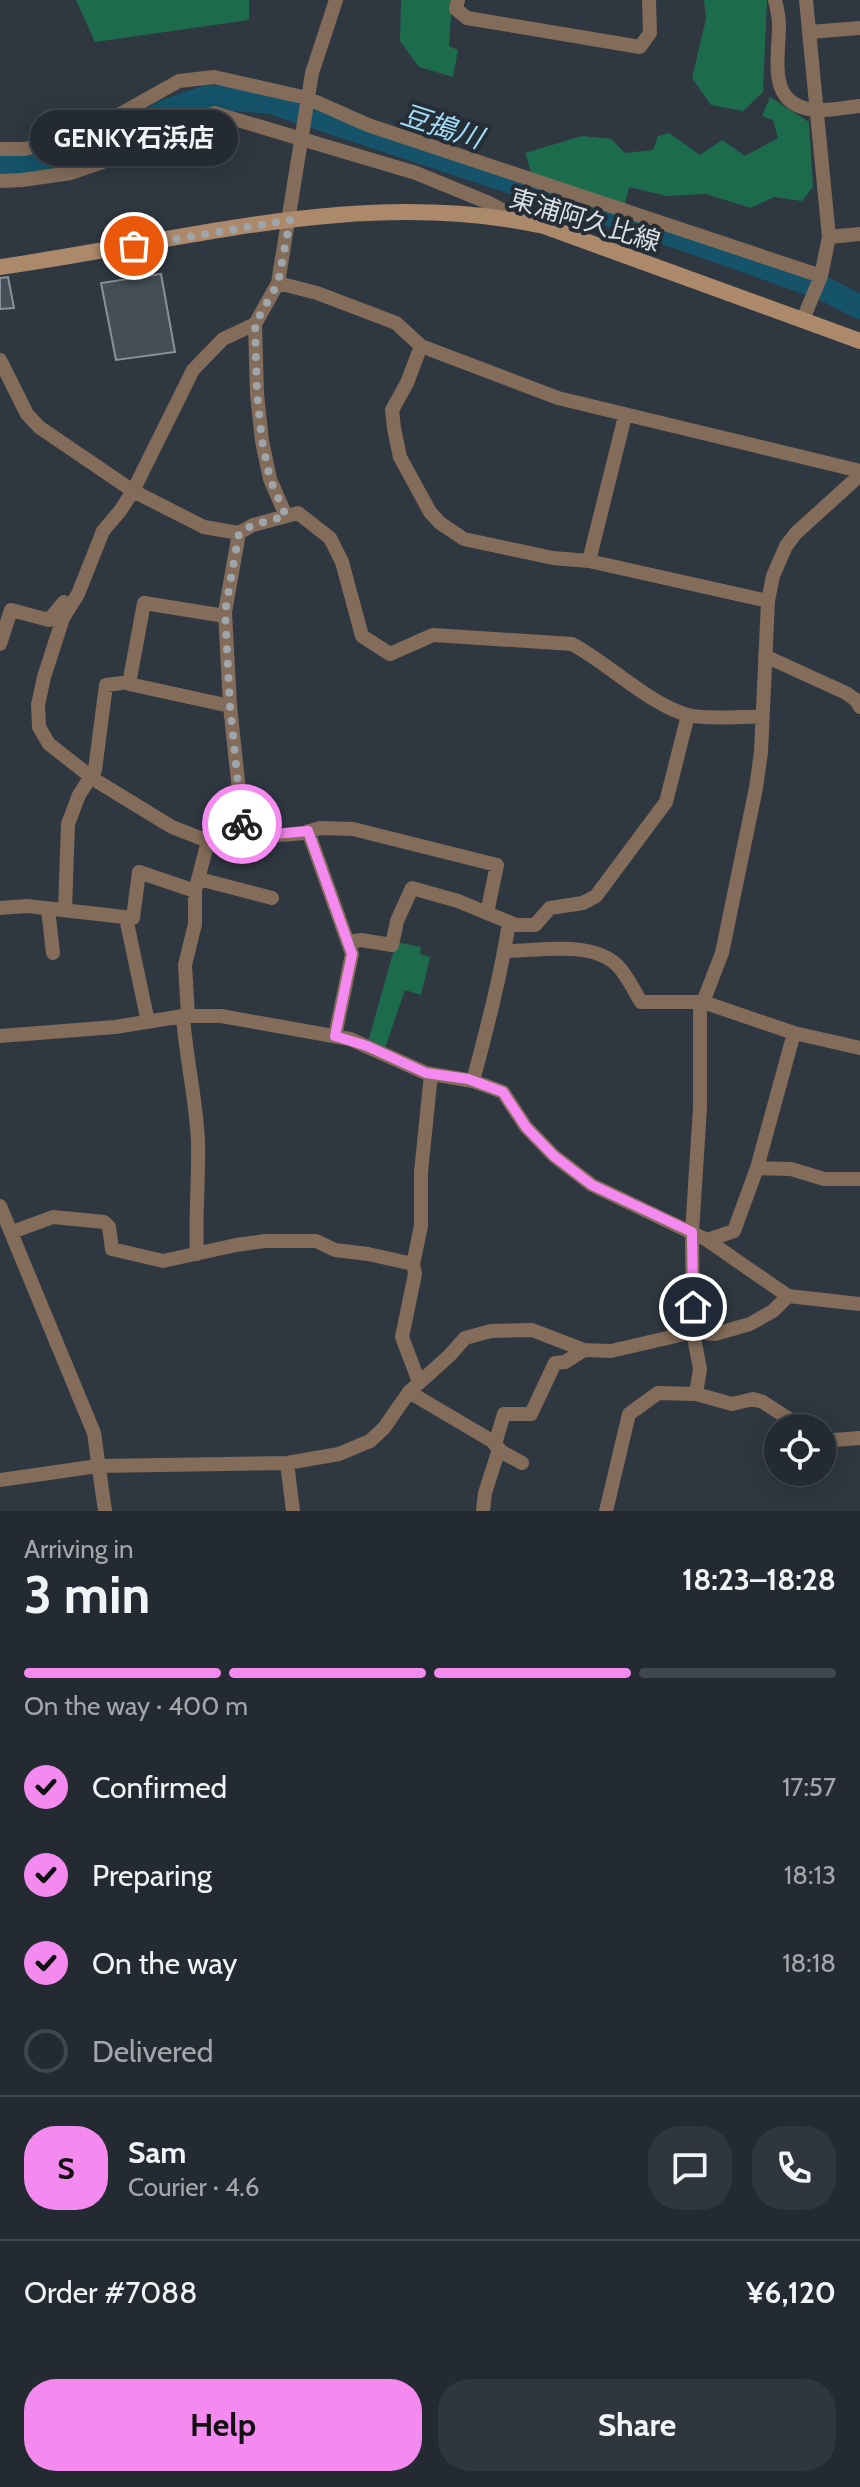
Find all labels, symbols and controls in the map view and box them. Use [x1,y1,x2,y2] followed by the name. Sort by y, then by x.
[397,97,490,156] water label: 豆搗川
[30,110,238,166] callout: GENKY石浜店
[54,122,214,154] text: GENKY石浜店
[506,182,664,258] street label: 東浦阿久比線
[100,212,168,280] pin
[112,224,156,268] icon: bag
[202,784,282,864] courier
[220,802,264,846] icon: bike
[659,1273,727,1341] pin
[671,1285,715,1329] icon: home
[764,1414,836,1486] map controls
[764,1414,836,1486] button: locate
[24,1533,134,1565] text: Arriving in
[682,1561,836,1598] text: 18:23–18:28
[24,1563,150,1626] text: 3 min
[24,1690,248,1722] text: On the way · 400 m
[24,1765,68,1809] icon: check
[92,1769,227,1806] text: Confirmed
[782,1771,836,1803] text: 17:57
[24,1853,68,1897] icon: check
[92,1857,212,1894] text: Preparing
[784,1859,836,1891] text: 18:13
[24,1941,68,1985] icon: check
[92,1945,237,1982] text: On the way
[782,1947,836,1979] text: 18:18
[92,2033,213,2070] text: Delivered
[648,2126,732,2210] button: chat
[752,2126,836,2210] button: phone
[128,2134,186,2171] text: Sam
[57,2150,75,2187] text: S
[128,2171,260,2203] text: Courier · 4.6
[24,2274,197,2311] text: Order #7088
[746,2274,836,2311] text: ¥6,120
[24,2379,422,2471] button: Help
[438,2379,836,2471] button: Share

